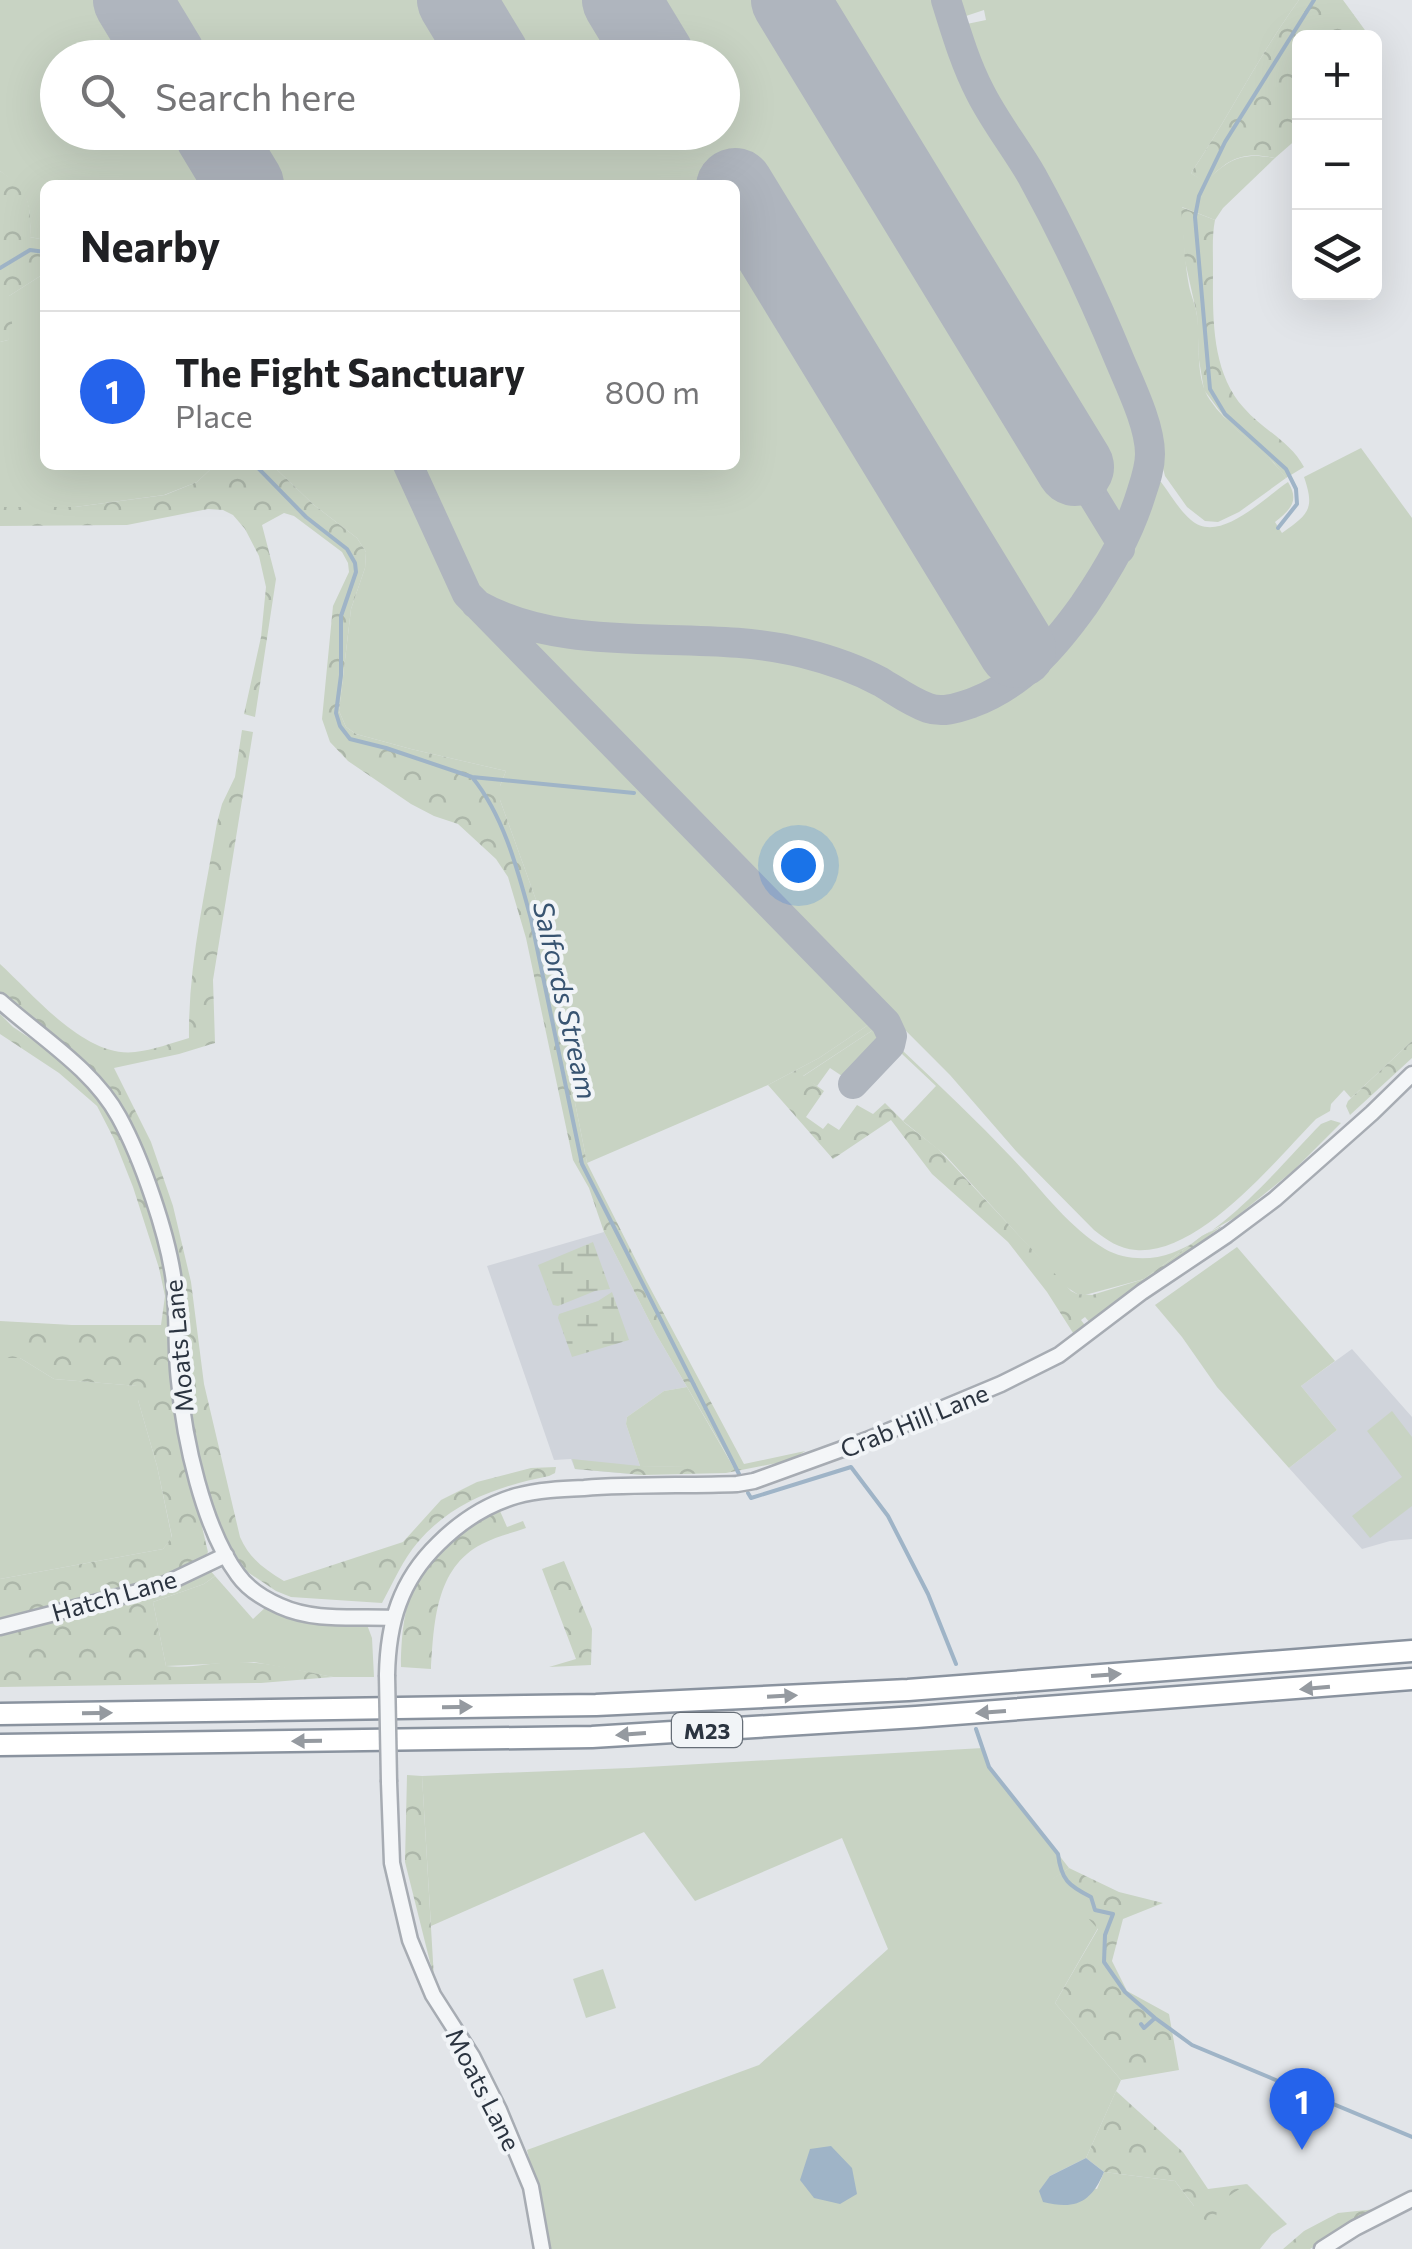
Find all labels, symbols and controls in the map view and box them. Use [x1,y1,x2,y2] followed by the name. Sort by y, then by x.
[1292,30,1382,300] map controls
[1292,30,1382,120] button: +
[40,40,740,150] search box
[75,68,130,123] icon: search
[155,72,356,119] text: Search here
[1292,120,1382,210] button: −
[1292,210,1382,300] button: layers
[80,219,220,271] text: Nearby
[175,348,525,395] text: The Fight Sanctuary
[105,371,120,411] text: 1
[605,371,700,411] text: 800 m
[175,395,253,435] text: Place
[773,840,824,891] your location
[527,898,605,1102] water label: Salfords Stream
[157,1278,199,1414] street label: Moats Lane
[836,1377,992,1463] street label: Crab Hill Lane
[48,1563,180,1627] street label: Hatch Lane
[1091,1667,1123,1683] one-way arrow
[1298,1680,1330,1696] one-way arrow
[767,1688,799,1704] one-way arrow
[442,1699,474,1715] one-way arrow
[974,1704,1006,1720] one-way arrow
[82,1705,114,1721] one-way arrow
[672,1713,742,1747] road number: M23
[615,1726,647,1742] one-way arrow
[290,1733,322,1749] one-way arrow
[440,2023,528,2155] street label: Moats Lane
[1270,2068,1334,2150] pin: 1

